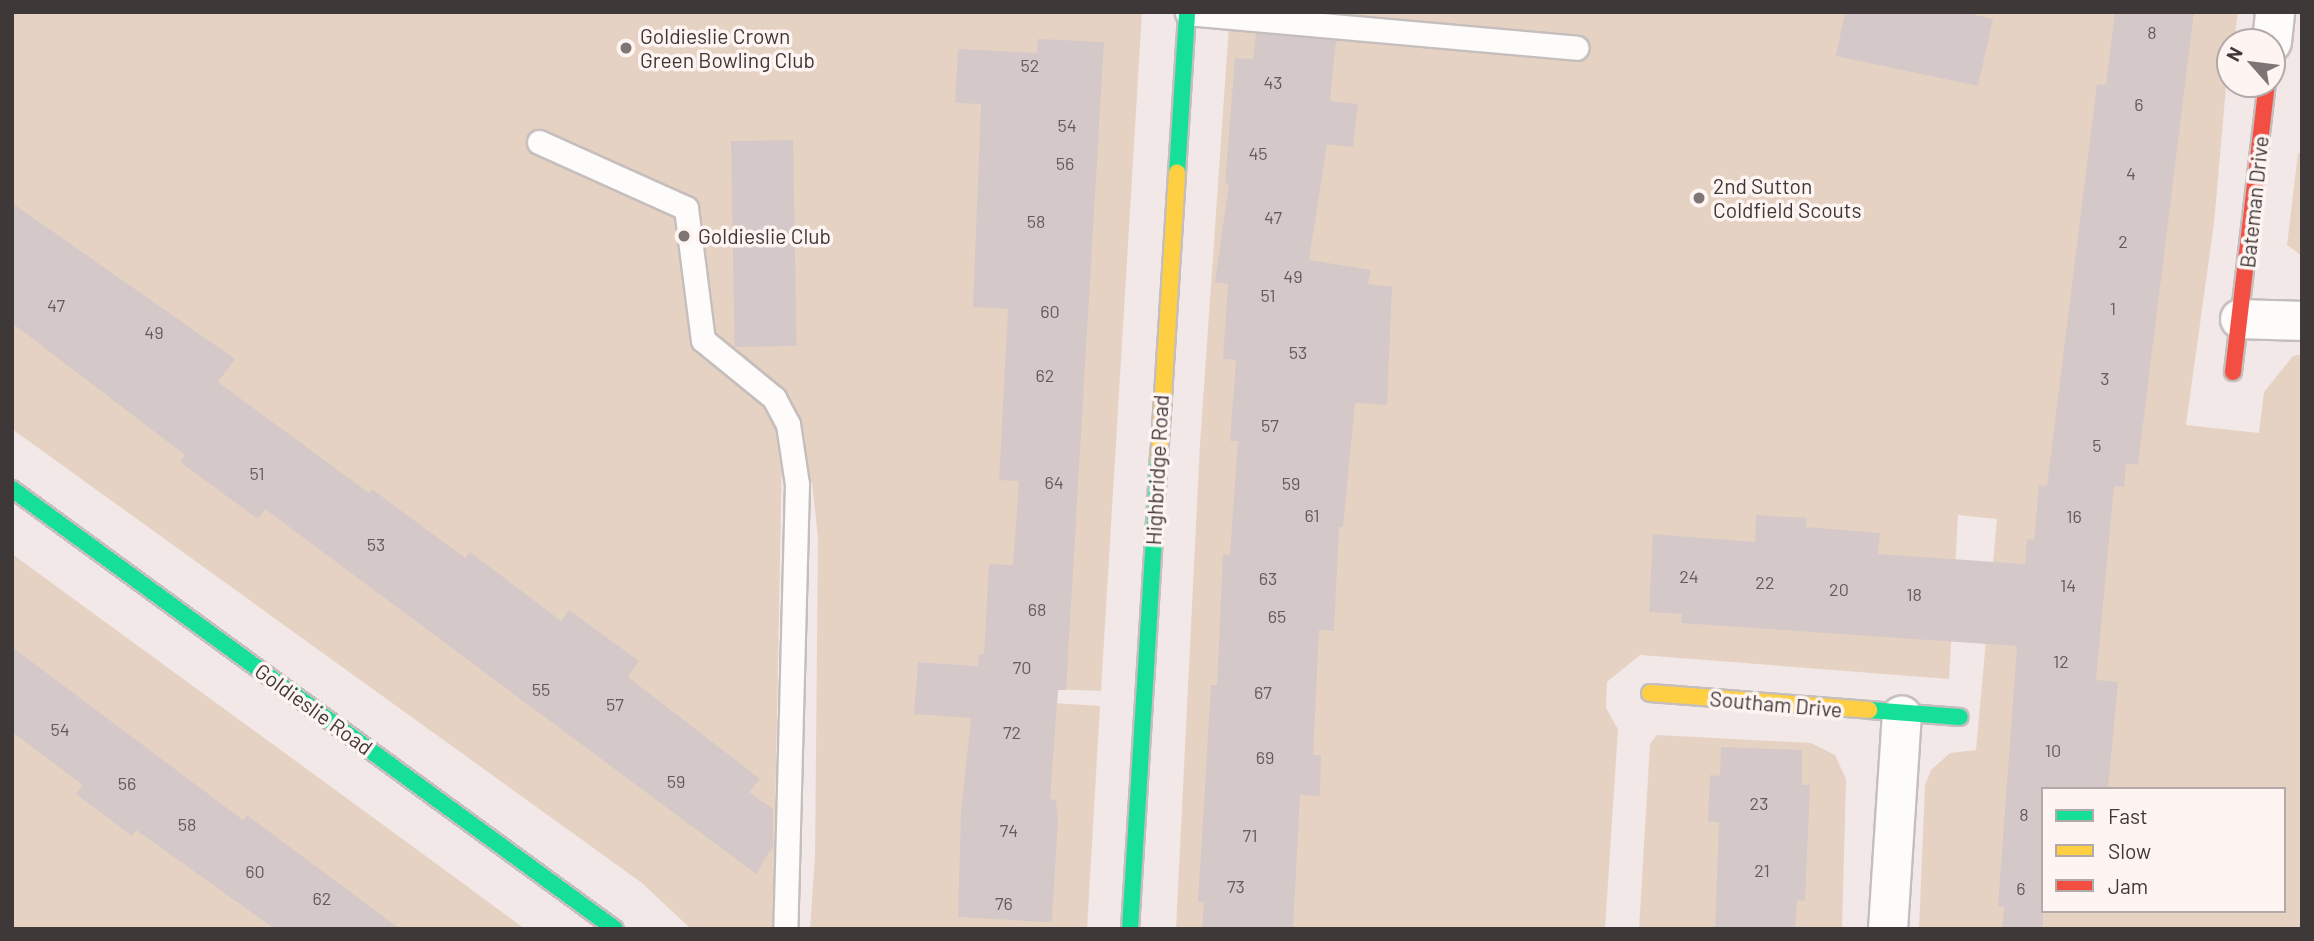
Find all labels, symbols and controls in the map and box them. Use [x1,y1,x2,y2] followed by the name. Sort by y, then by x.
[2147,21,2157,43] house number: 8
[640,23,815,73] place label: Goldieslie Crown Green Bowling Club
[2216,28,2286,98] north arrow
[618,40,634,56] marker: Goldieslie Crown Green Bowling Club
[2221,43,2247,65] text: N
[1021,54,1039,76] house number: 52
[1263,71,1283,93] house number: 43
[2134,93,2144,115] house number: 6
[1057,114,1077,136] house number: 54
[2235,135,2273,269] street label: Bateman Drive
[1248,142,1268,164] house number: 45
[1056,152,1074,174] house number: 56
[2126,162,2136,184] house number: 4
[1713,173,1862,223] place label: 2nd Sutton Coldfield Scouts
[1691,190,1707,206] marker: 2nd Sutton Coldfield Scouts
[1264,206,1282,228] house number: 47
[1027,210,1045,232] house number: 58
[698,223,831,249] place label: Goldieslie Club
[676,228,692,244] marker: Goldieslie Club
[2118,230,2128,252] house number: 2
[1283,265,1303,287] house number: 49
[1260,284,1276,306] house number: 51
[47,294,65,316] house number: 47
[2110,297,2116,319] house number: 1
[1040,300,1060,322] house number: 60
[144,321,164,343] house number: 49
[1289,341,1307,363] house number: 53
[1036,364,1054,386] house number: 62
[2100,367,2110,389] house number: 3
[1140,394,1174,546] street label: Highbridge Road
[1261,414,1279,436] house number: 57
[2092,434,2102,456] house number: 5
[249,462,265,484] house number: 51
[1044,471,1064,493] house number: 64
[1282,472,1300,494] house number: 59
[1304,504,1320,526] house number: 61
[2066,505,2082,527] house number: 16
[367,533,385,555] house number: 53
[1679,565,1699,587] house number: 24
[1259,567,1277,589] house number: 63
[1755,571,1775,593] house number: 22
[2060,574,2076,596] house number: 14
[1829,578,1849,600] house number: 20
[1906,583,1922,605] house number: 18
[1028,598,1046,620] house number: 68
[1268,605,1286,627] house number: 65
[2053,650,2069,672] house number: 12
[1013,656,1031,678] house number: 70
[250,658,378,760] street label: Goldieslie Road
[532,678,550,700] house number: 55
[1254,681,1272,703] house number: 67
[1709,686,1843,722] street label: Southam Drive
[606,693,624,715] house number: 57
[50,718,70,740] house number: 54
[1003,721,1021,743] house number: 72
[2045,739,2061,761] house number: 10
[1256,746,1274,768] house number: 69
[667,770,685,792] house number: 59
[118,772,136,794] house number: 56
[2041,787,2286,913] legend
[1750,792,1768,814] house number: 23
[2019,803,2029,825] house number: 8
[2108,803,2148,828] text: Fast
[178,813,196,835] house number: 58
[1000,819,1018,841] house number: 74
[1243,824,1257,846] house number: 71
[2108,838,2151,863] text: Slow
[1754,859,1770,881] house number: 21
[245,860,265,882] house number: 60
[2108,873,2148,898] text: Jam
[1227,875,1245,897] house number: 73
[2016,877,2026,899] house number: 6
[313,887,331,909] house number: 62
[995,892,1013,914] house number: 76

